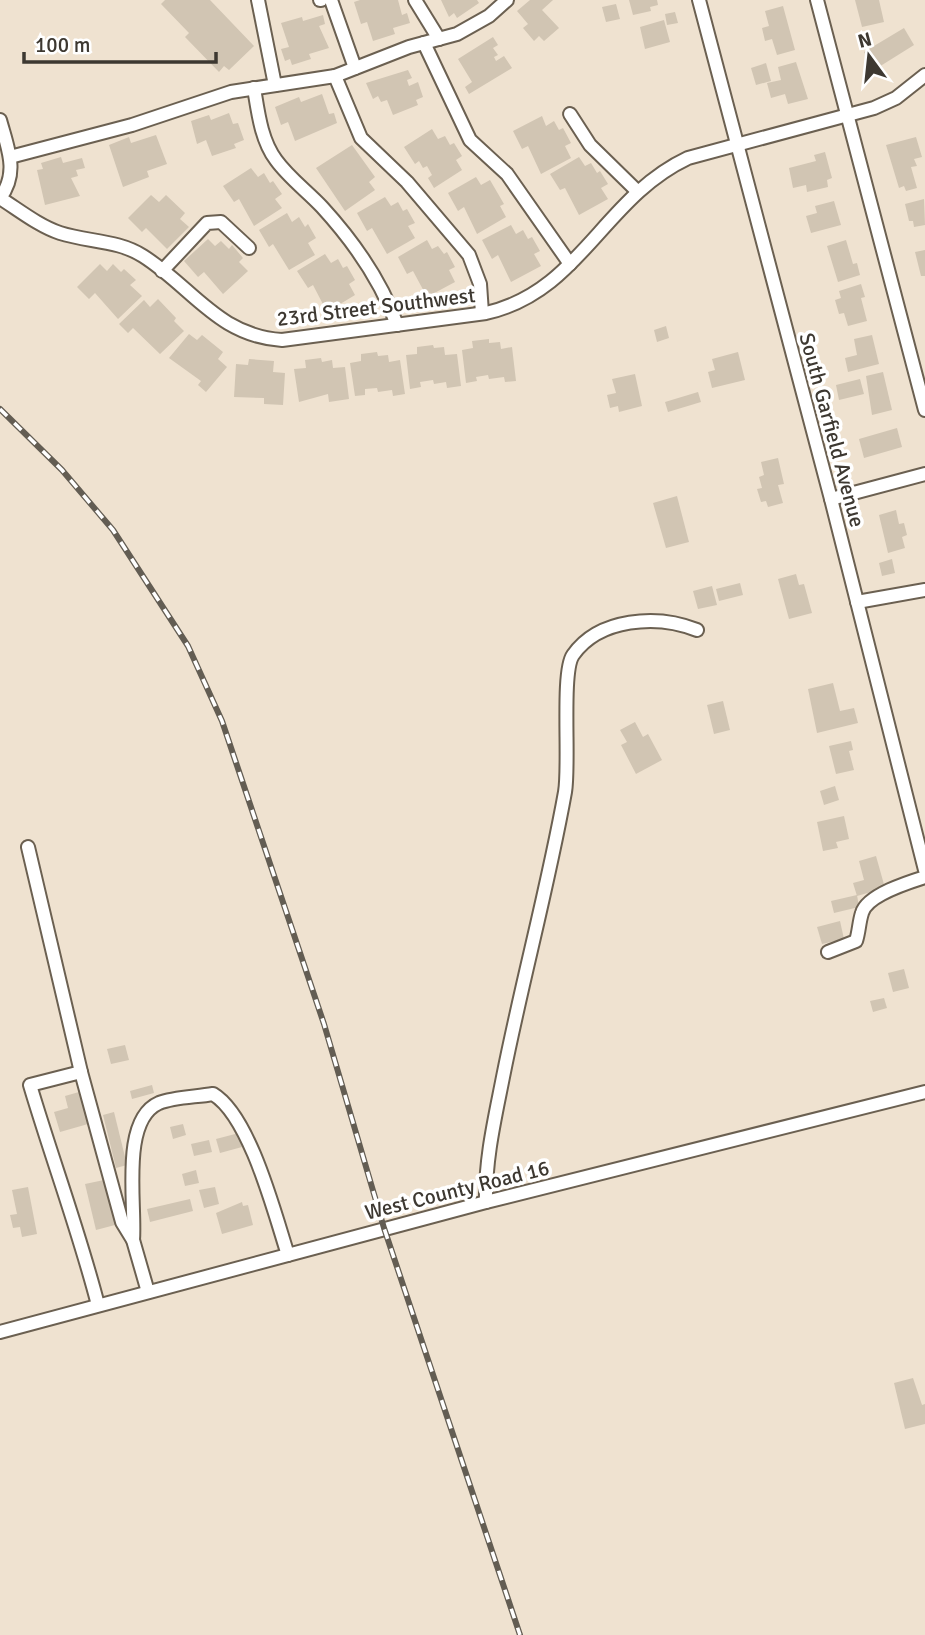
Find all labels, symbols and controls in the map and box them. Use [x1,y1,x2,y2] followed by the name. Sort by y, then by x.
[24,21,217,65] scale bar
[834,21,904,91] north arrow
[855,27,874,54] text: N
[35,32,90,58] text: 100 m
[275,282,477,332] street label: 23rd Street Southwest
[794,330,870,530] street label: South Garfield Avenue
[362,1154,552,1226] street label: West County Road 16

